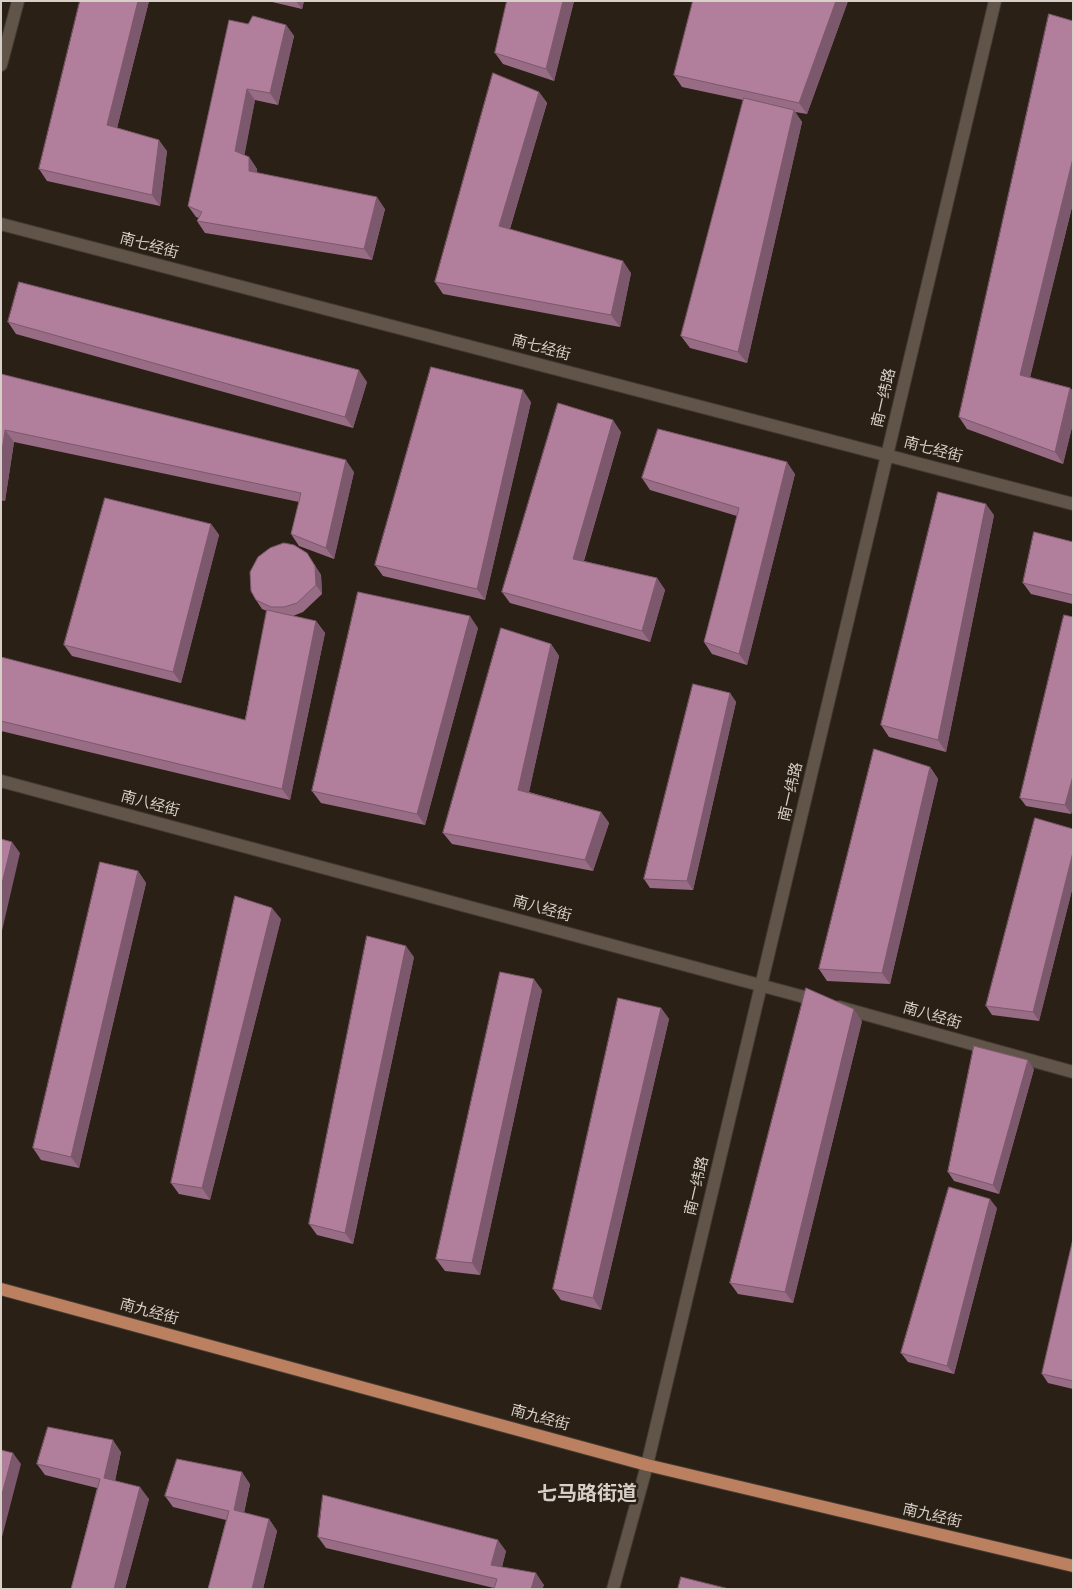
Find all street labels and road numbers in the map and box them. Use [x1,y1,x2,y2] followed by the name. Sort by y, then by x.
[118,230,180,262] street label: 南七经街
[510,332,572,364] street label: 南七经街
[868,367,900,429] street label: 南一纬路
[902,434,964,466] street label: 南七经街
[775,761,807,823] street label: 南一纬路
[119,788,181,820] street label: 南八经街
[511,893,573,925] street label: 南八经街
[901,999,963,1033] street label: 南八经街
[681,1155,713,1217] street label: 南一纬路
[118,1296,180,1328] street label: 南九经街
[509,1402,571,1434] street label: 南九经街
[901,1500,963,1532] street label: 南九经街

